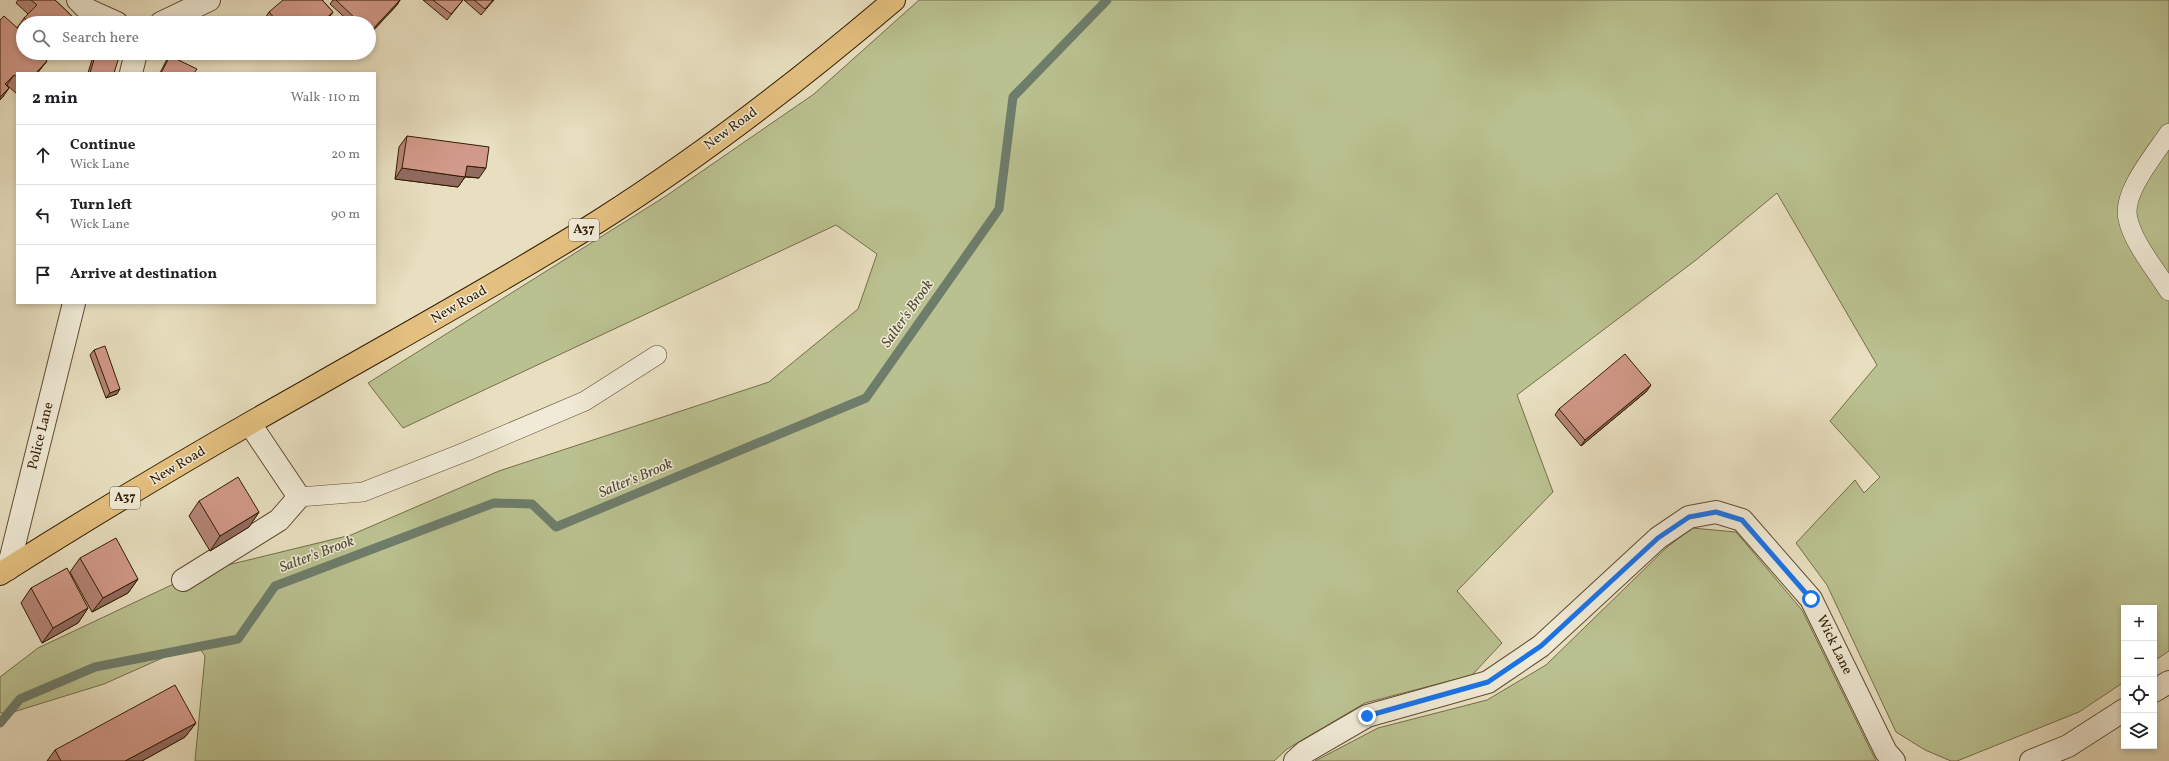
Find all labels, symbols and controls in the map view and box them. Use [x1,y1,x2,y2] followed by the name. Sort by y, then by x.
[16,16,376,60] search box
[30,27,52,49] icon: search
[62,28,139,49] text: Search here
[32,87,78,110] text: 2 min
[291,89,360,107] text: Walk · 110 m
[700,103,762,155] street label: New Road
[70,135,135,156] text: Continue
[32,144,54,166] icon: ahead
[331,146,360,164] text: 20 m
[70,156,129,174] text: Wick Lane
[70,195,132,216] text: Turn left
[32,204,54,226] icon: left
[331,206,360,224] text: 90 m
[70,216,129,234] text: Wick Lane
[569,219,599,241] road number: A37
[32,264,54,286] icon: arrive
[70,264,217,285] text: Arrive at destination
[877,276,939,352] water label: Salter's Brook
[428,281,491,329] street label: New Road
[23,400,59,472] street label: Police Lane
[147,442,209,490] street label: New Road
[596,454,676,504] water label: Salter's Brook
[110,487,140,509] road number: A37
[277,531,357,579] water label: Salter's Brook
[1802,590,1820,608] route start
[2121,605,2157,749] map controls
[2121,605,2157,641] button: +
[1811,612,1857,678] street label: Wick Lane
[2121,641,2157,677] button: −
[2121,677,2157,713] button: locate
[1358,707,1376,725] route end
[2121,713,2157,749] button: layers

